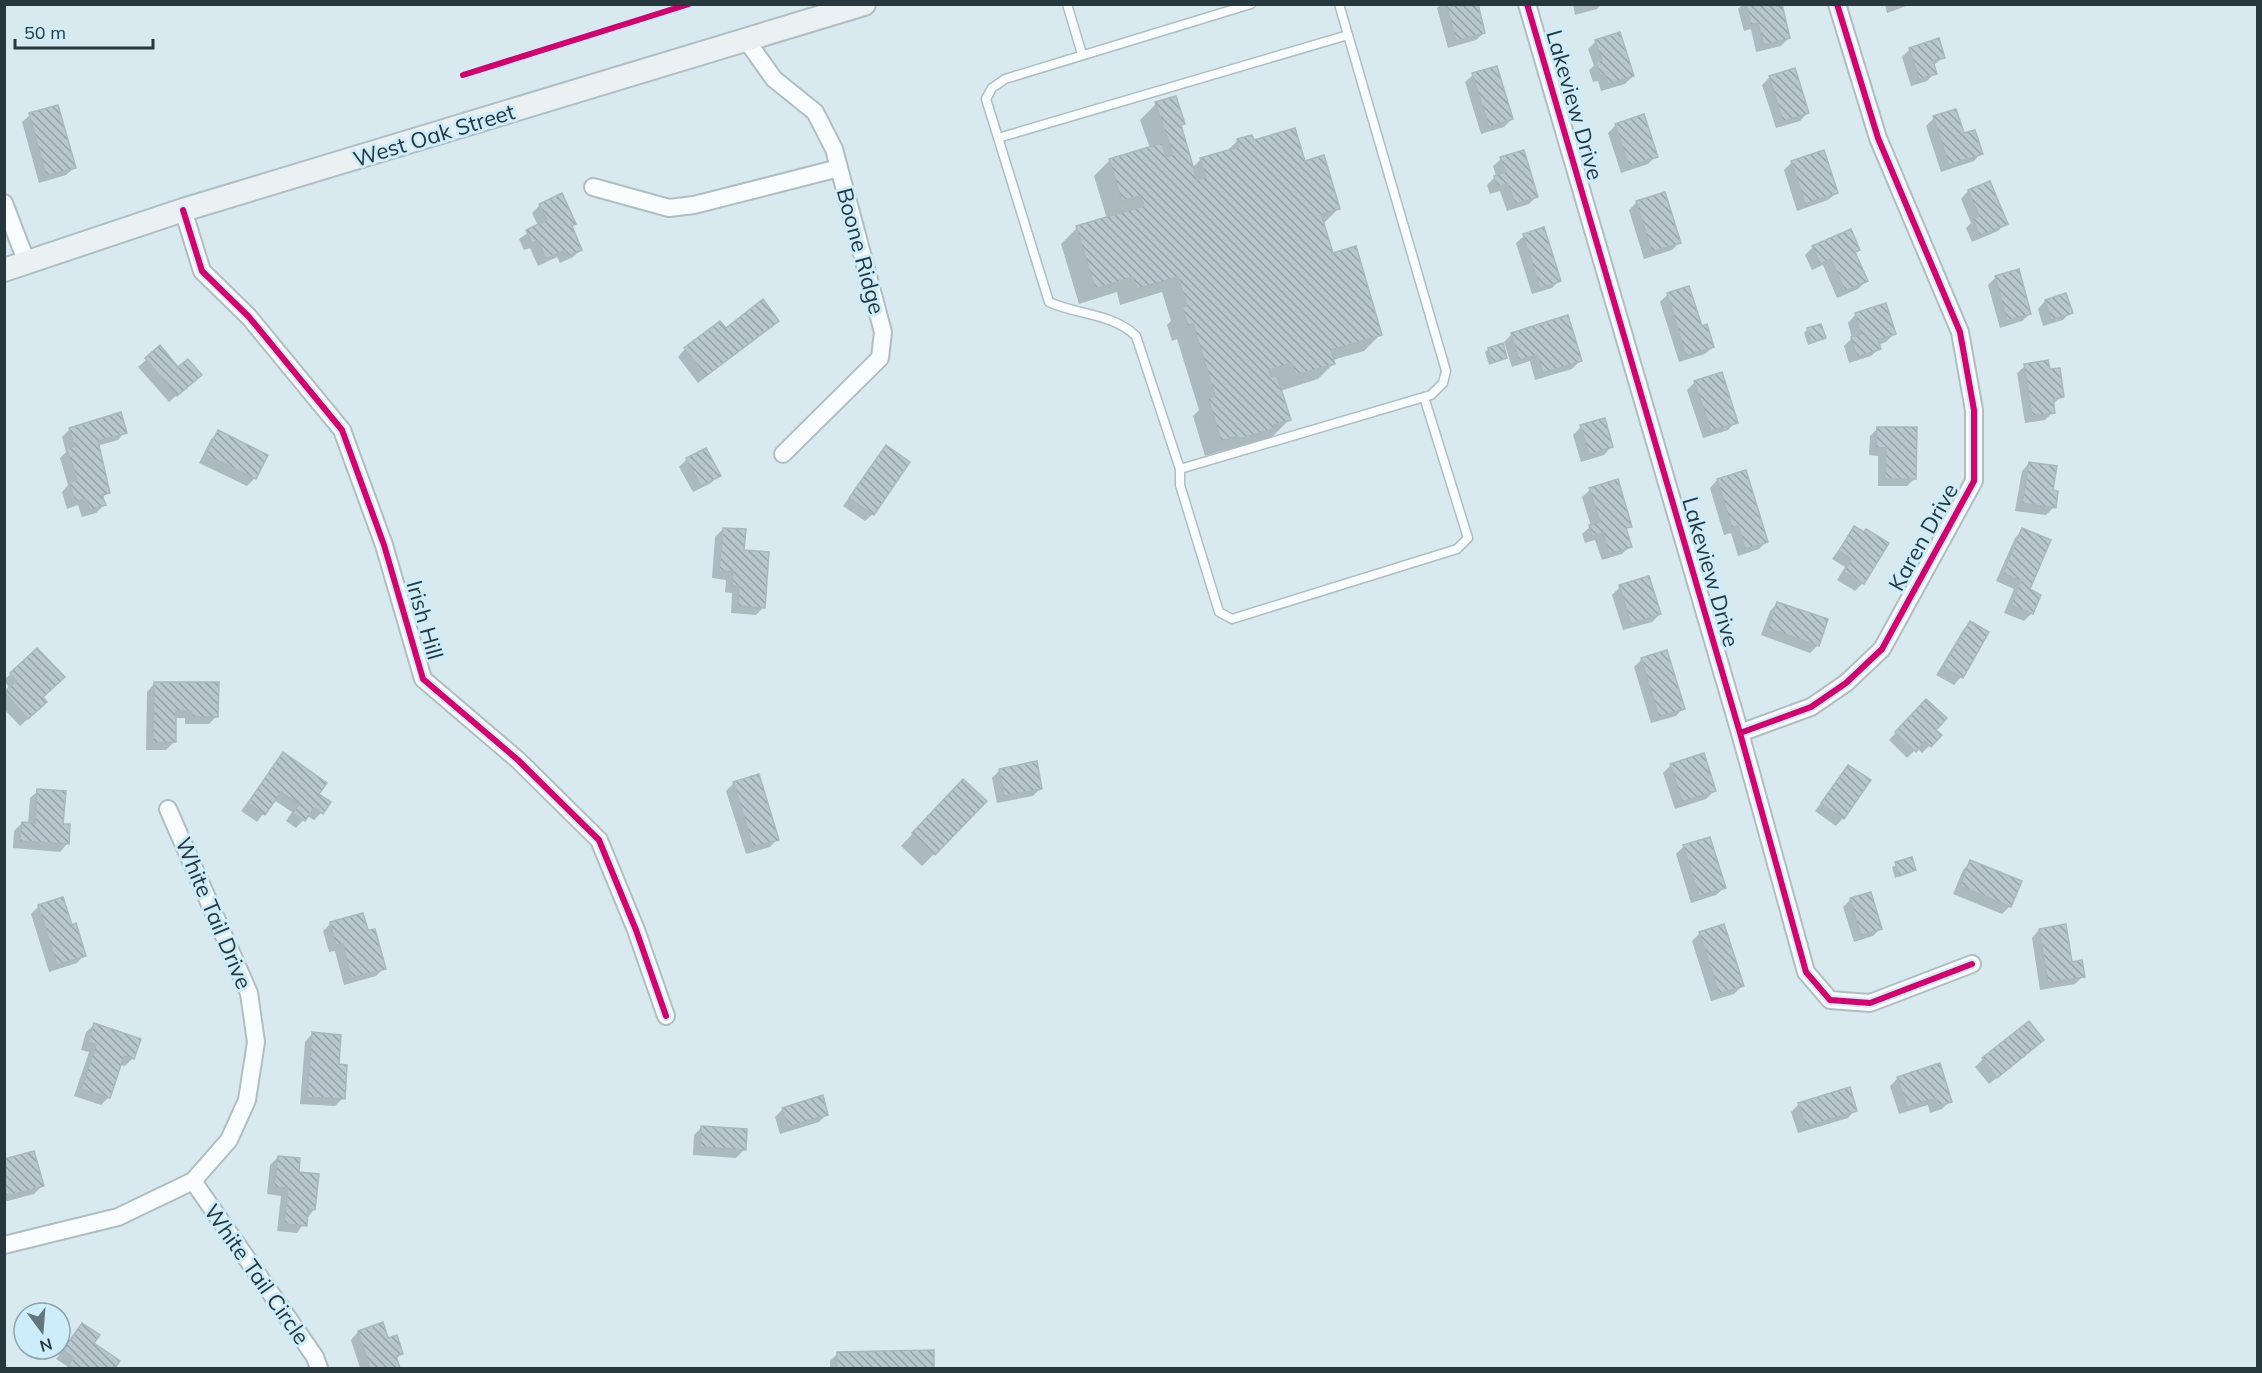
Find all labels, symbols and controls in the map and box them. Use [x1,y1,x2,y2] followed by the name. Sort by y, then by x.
[15,12,153,50] scale bar
[24,21,66,44] text: 50 m
[1540,27,1610,183] street label: Lakeview Drive
[350,97,518,173] street label: West Oak Street
[831,185,891,317] street label: Boone Ridge
[1882,478,1964,596] street label: Karen Drive
[1676,494,1746,650] street label: Lakeview Drive
[400,577,450,663] street label: Irish Hill
[169,833,259,993] street label: White Tail Drive
[198,1198,316,1350] street label: White Tail Circle
[12,1301,72,1361] north arrow
[38,1334,55,1357] text: N

